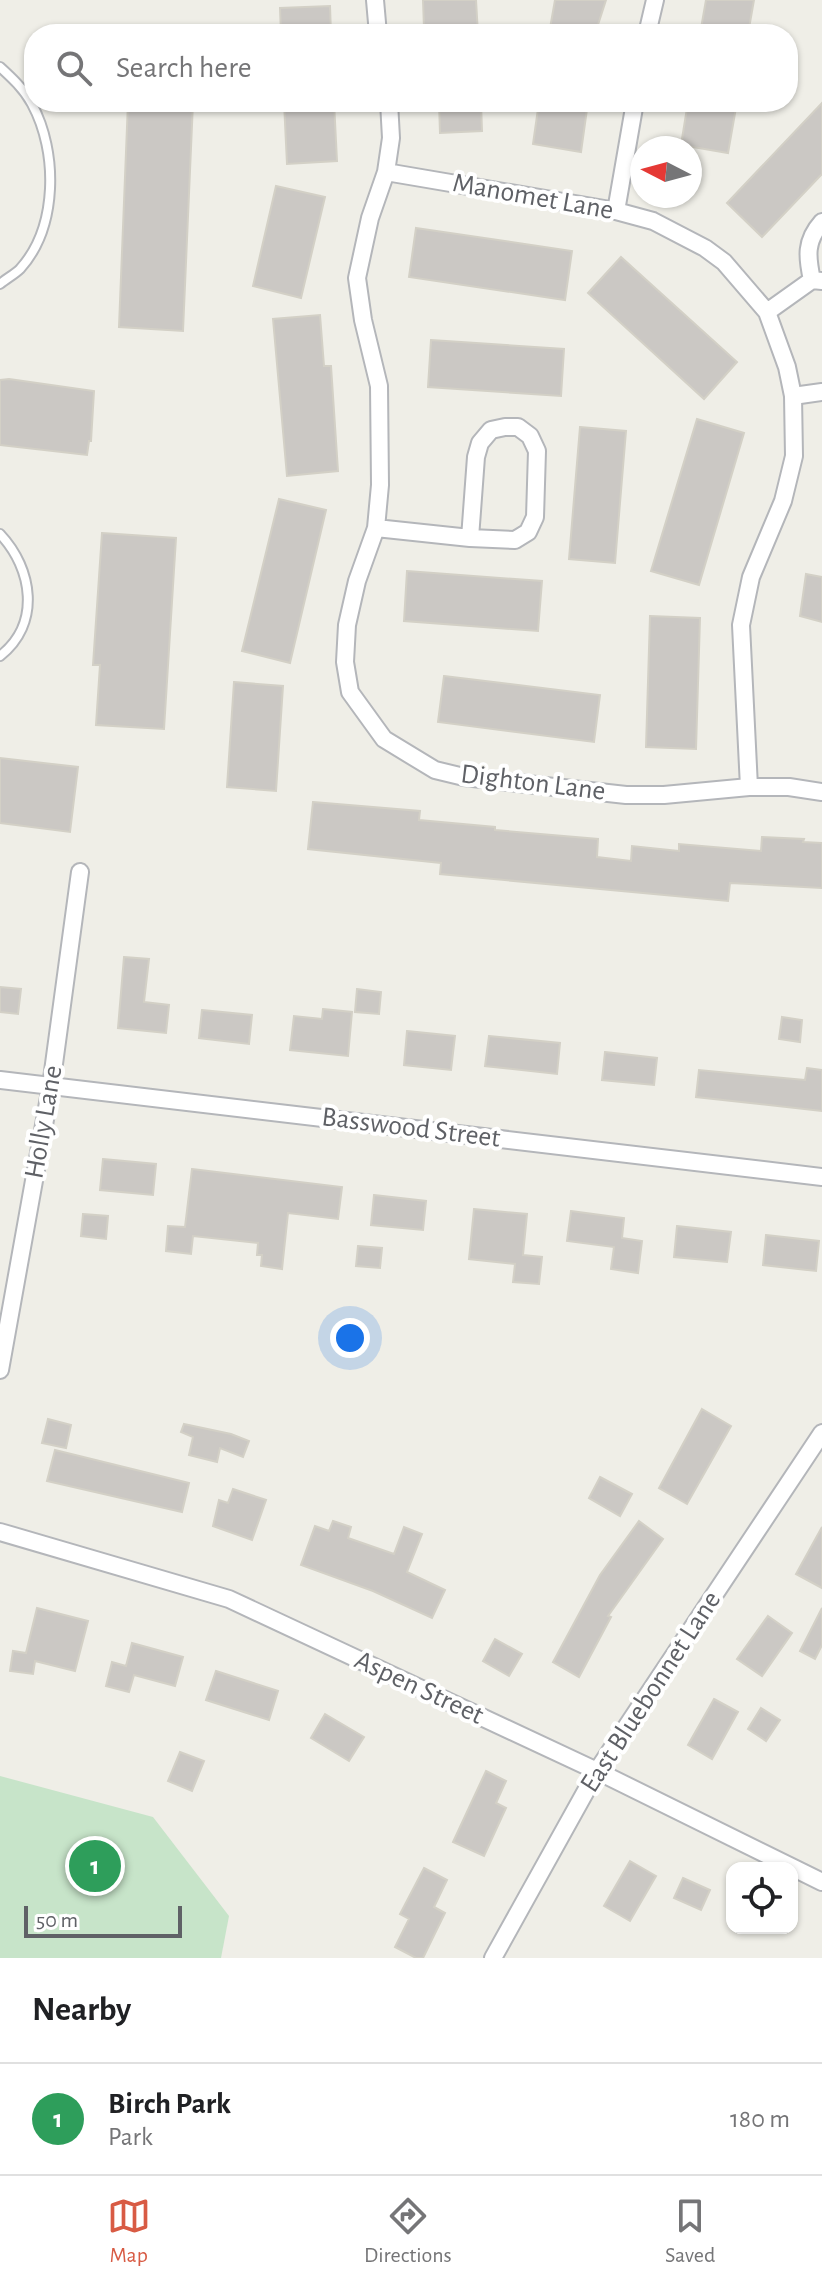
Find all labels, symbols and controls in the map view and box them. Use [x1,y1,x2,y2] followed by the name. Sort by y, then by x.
[24,24,798,112] search box
[52,46,96,90] icon: search
[116,53,252,83] text: Search here
[630,136,702,208] north arrow
[450,169,616,225] street label: Manomet Lane
[459,760,607,806] street label: Dighton Lane
[20,1063,68,1181] street label: Holly Lane
[320,1103,502,1153] street label: Basswood Street
[330,1318,370,1358] your location
[576,1586,726,1798] street label: East Bluebonnet Lane
[350,1646,488,1730] street label: Aspen Street
[69,1836,121,1896] pin: 1
[726,1862,798,1934] map controls
[726,1862,798,1934] button: locate
[24,1902,182,1938] scale bar
[36,1909,78,1931] text: 50 m
[32,1993,131,2027] text: Nearby
[108,2089,231,2119] text: Birch Park
[53,2106,63,2132] text: 1
[730,2106,790,2132] text: 180 m
[108,2124,153,2150] text: Park
[107,2194,151,2268] tab: Map
[364,2194,452,2268] tab: Directions
[665,2194,715,2268] tab: Saved

